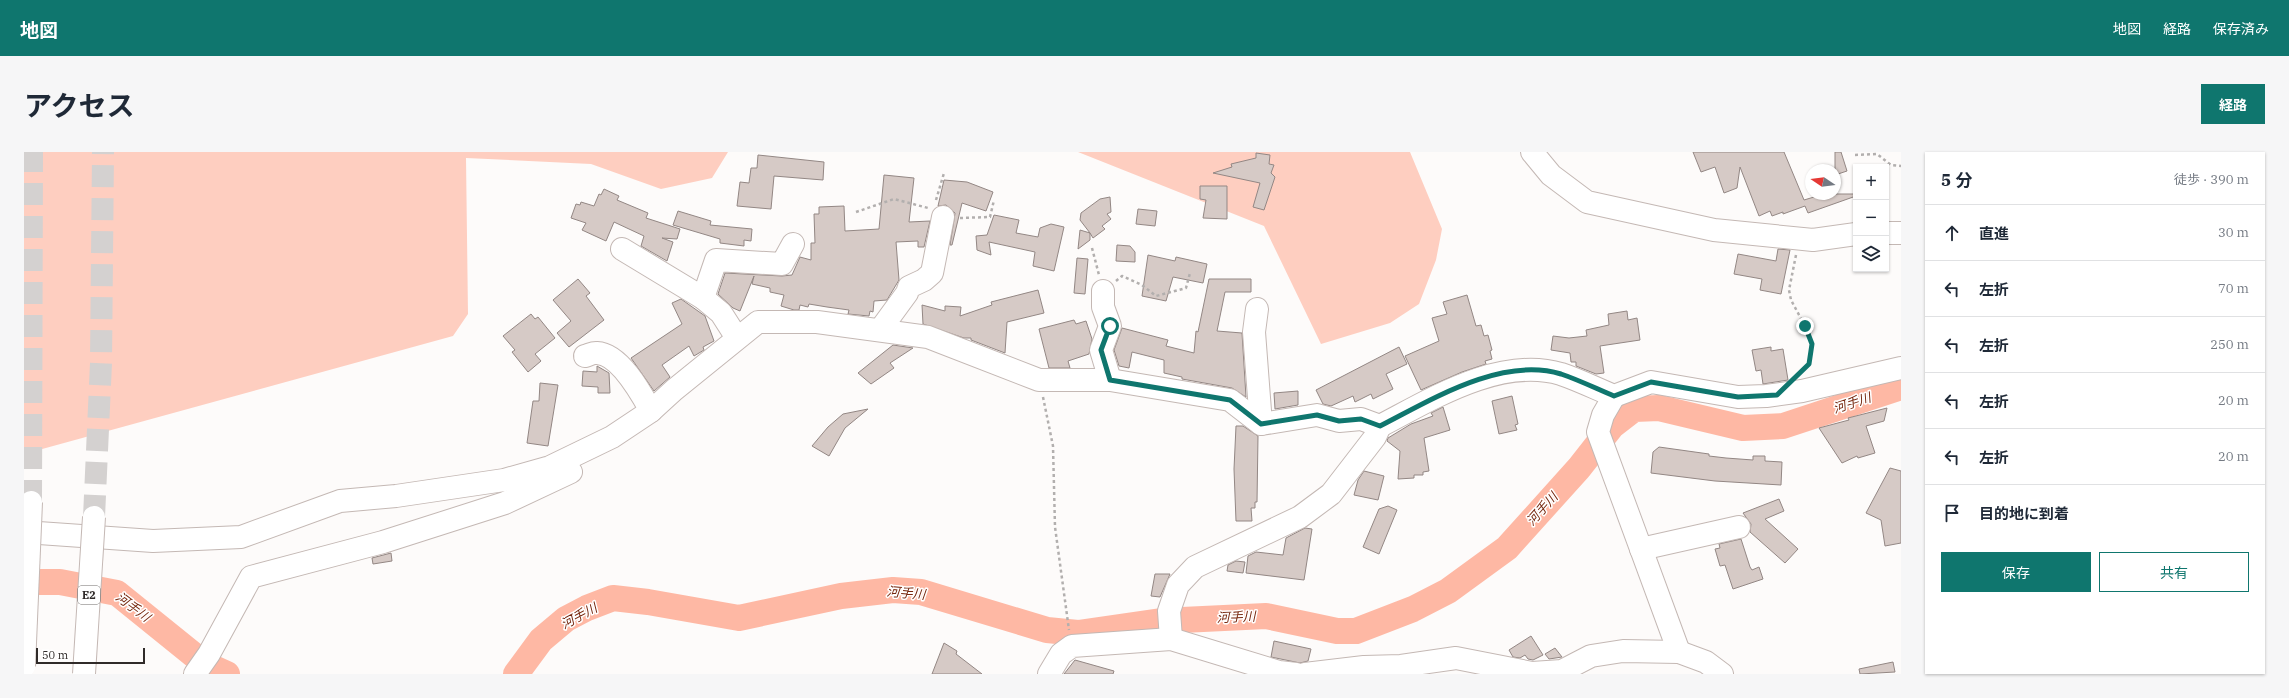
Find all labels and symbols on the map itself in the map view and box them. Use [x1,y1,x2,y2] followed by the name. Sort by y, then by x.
[1805,164,1841,200] north arrow
[1101,317,1119,335] route start
[1796,317,1814,335] route end
[1831,388,1875,417] water label: 河手川
[1523,487,1563,529] water label: 河手川
[886,583,928,603] water label: 河手川
[78,586,100,604] road number: E2
[112,588,155,627] water label: 河手川
[558,598,602,633] water label: 河手川
[1216,608,1258,626] water label: 河手川
[36,646,145,665] scale bar

